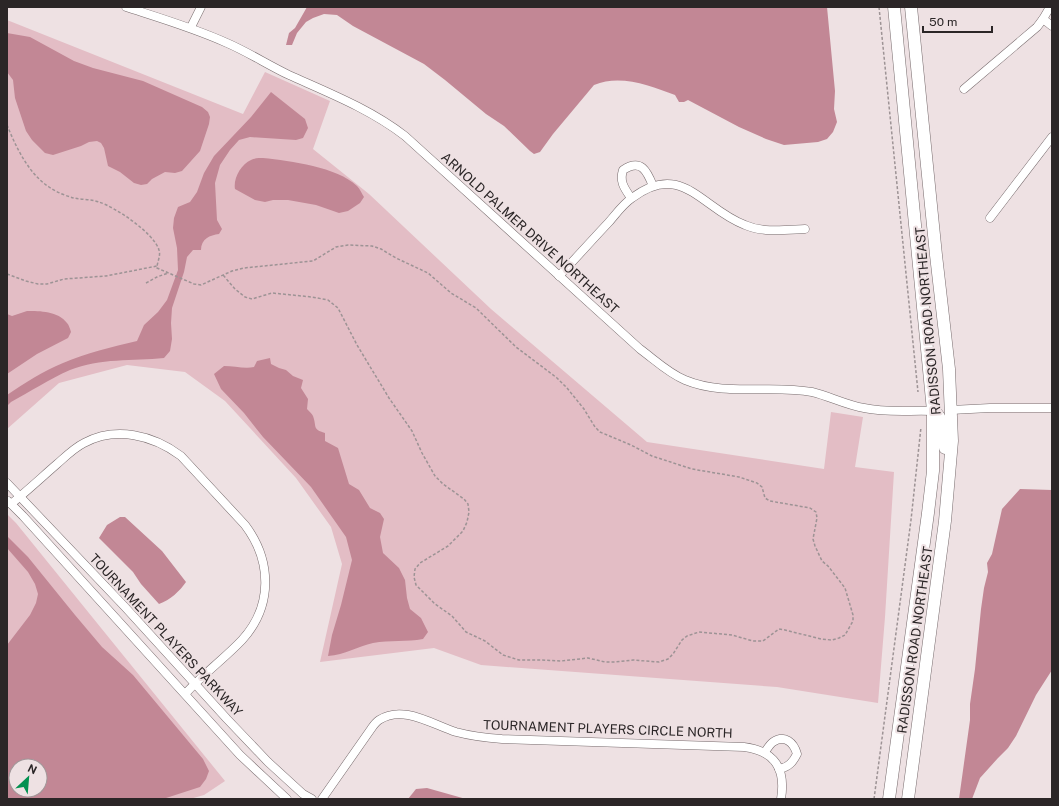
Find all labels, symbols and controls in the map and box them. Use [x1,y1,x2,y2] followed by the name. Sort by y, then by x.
[923,8,992,34] scale bar
[929,15,957,29] text: 50 m
[438,149,622,317] street label: ARNOLD PALMER DRIVE NORTHEAST
[912,226,944,416] street label: RADISSON ROAD NORTHEAST
[894,545,936,734] street label: RADISSON ROAD NORTHEAST
[87,551,245,719] street label: TOURNAMENT PLAYERS PARKWAY
[483,717,733,741] street label: TOURNAMENT PLAYERS CIRCLE NORTH
[8,758,48,798] north arrow
[26,762,39,776] text: N

